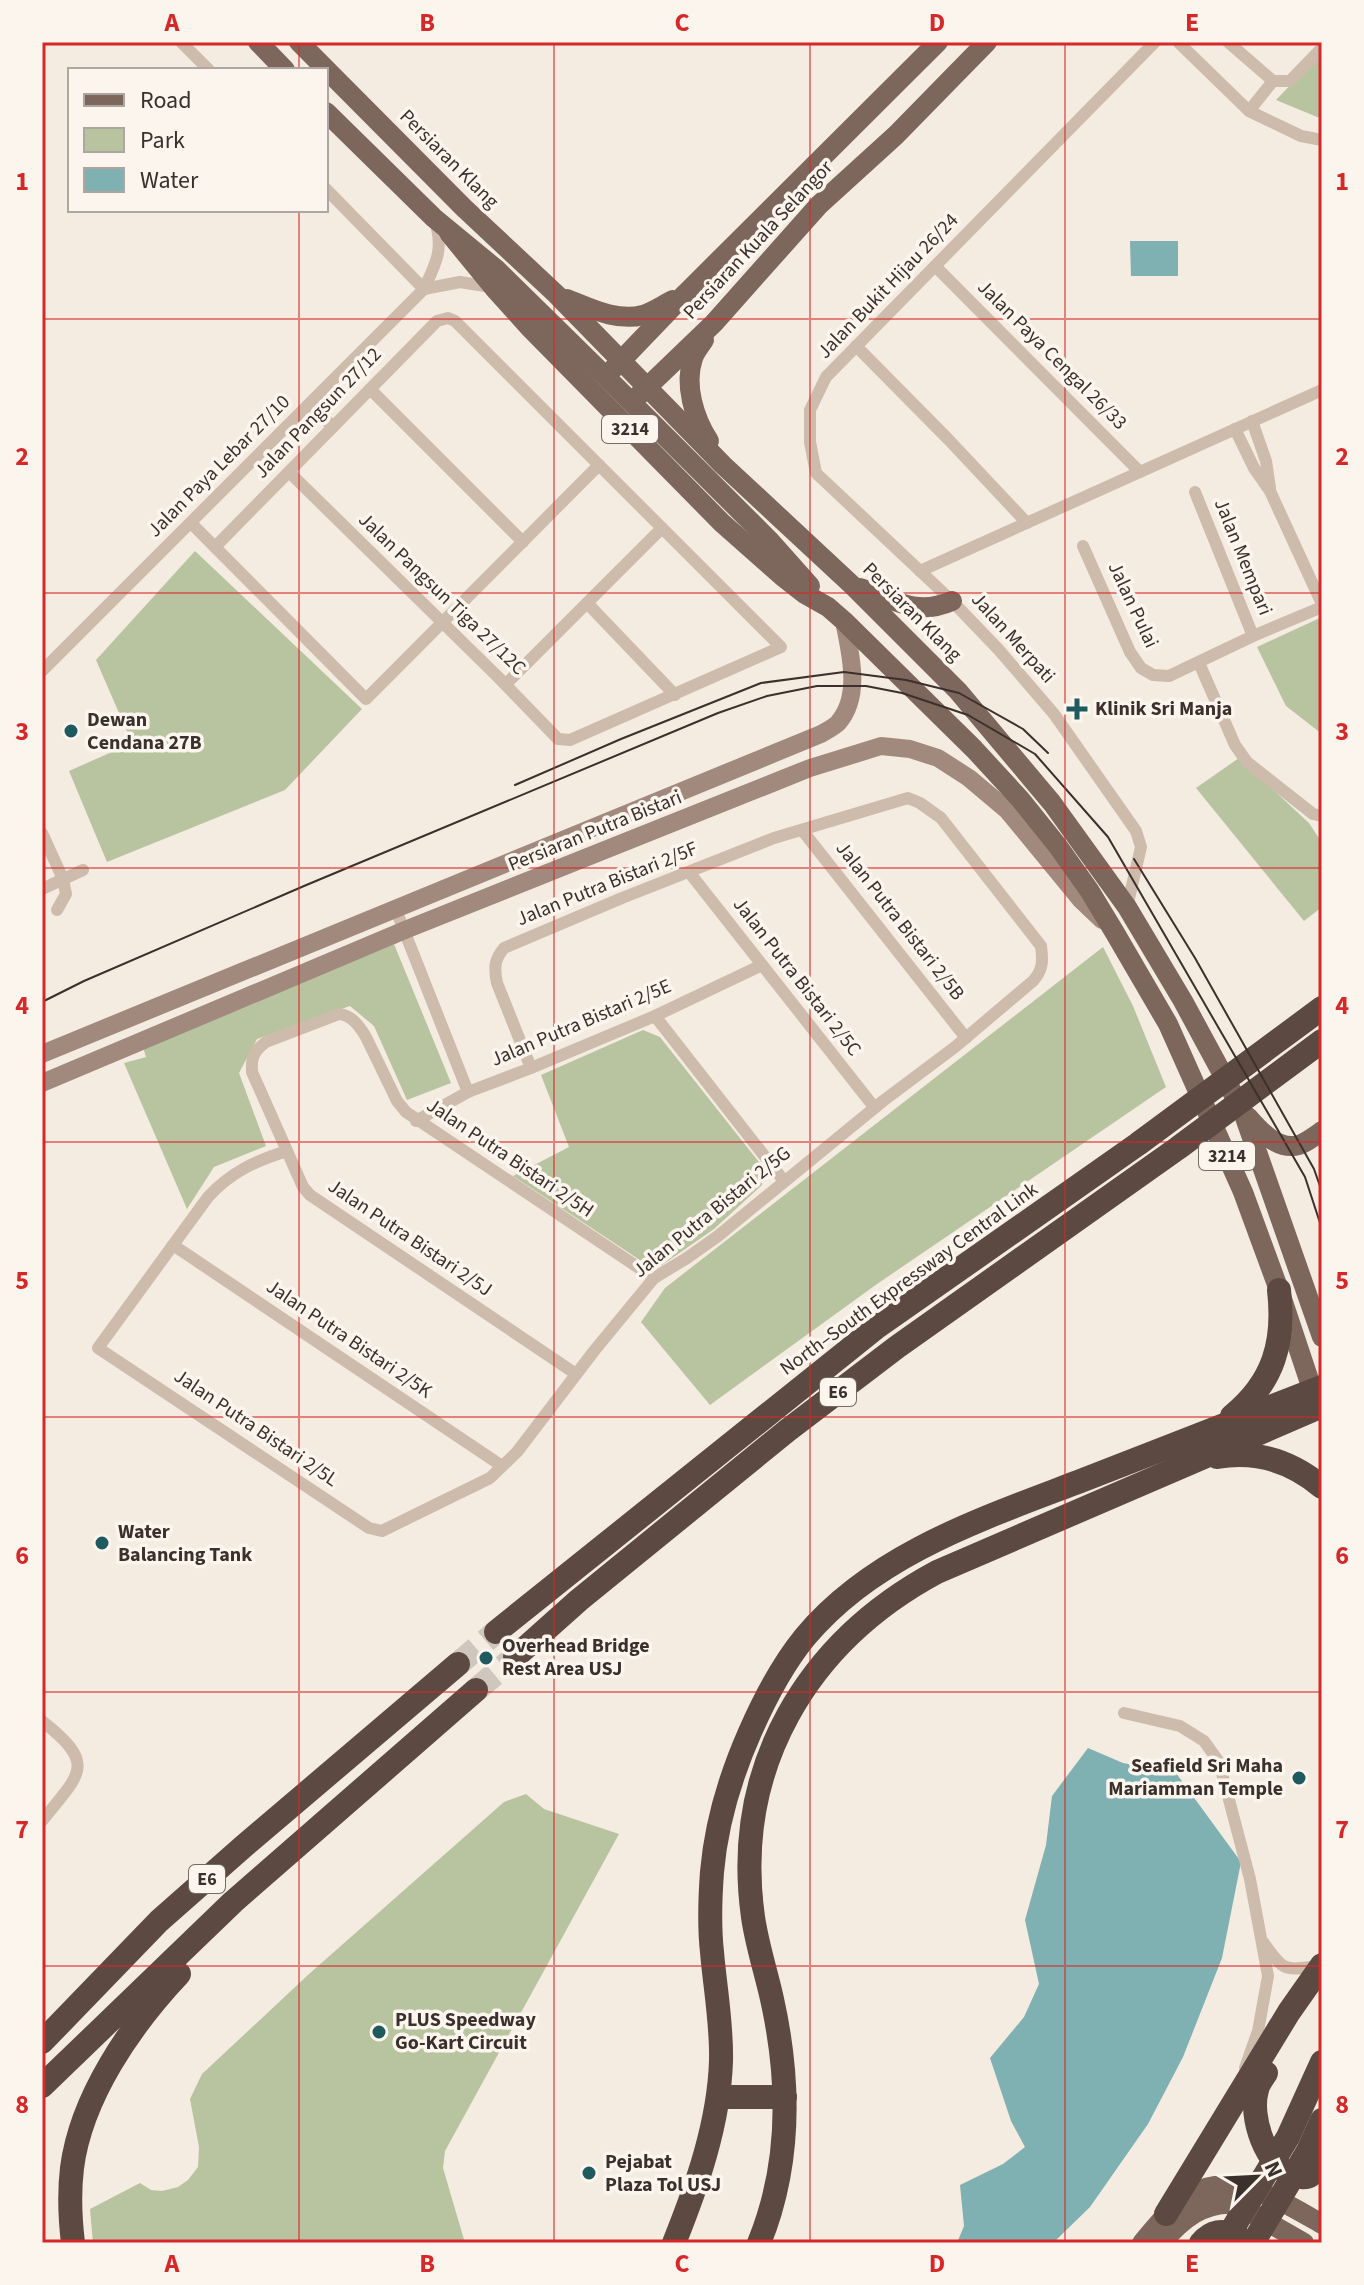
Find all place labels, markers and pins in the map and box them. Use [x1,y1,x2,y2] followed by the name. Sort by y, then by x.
[1095,695,1232,723] place label: Klinik Sri Manja
[1066,698,1088,720] marker: Klinik Sri Manja
[87,706,202,757] place label: Dewan Cendana 27B
[62,722,80,740] marker: Dewan Cendana 27B
[118,1518,252,1569] place label: Water Balancing Tank
[93,1534,111,1552] marker: Water Balancing Tank
[502,1632,650,1683] place label: Overhead Bridge Rest Area USJ
[477,1649,495,1667] marker: Overhead Bridge Rest Area USJ
[1108,1752,1283,1803] place label: Seafield Sri Maha Mariamman Temple
[1290,1769,1308,1787] marker: Seafield Sri Maha Mariamman Temple
[395,2006,536,2057] place label: PLUS Speedway Go-Kart Circuit
[370,2023,388,2041] marker: PLUS Speedway Go-Kart Circuit
[605,2148,721,2199] place label: Pejabat Plaza Tol USJ
[580,2164,598,2182] marker: Pejabat Plaza Tol USJ

